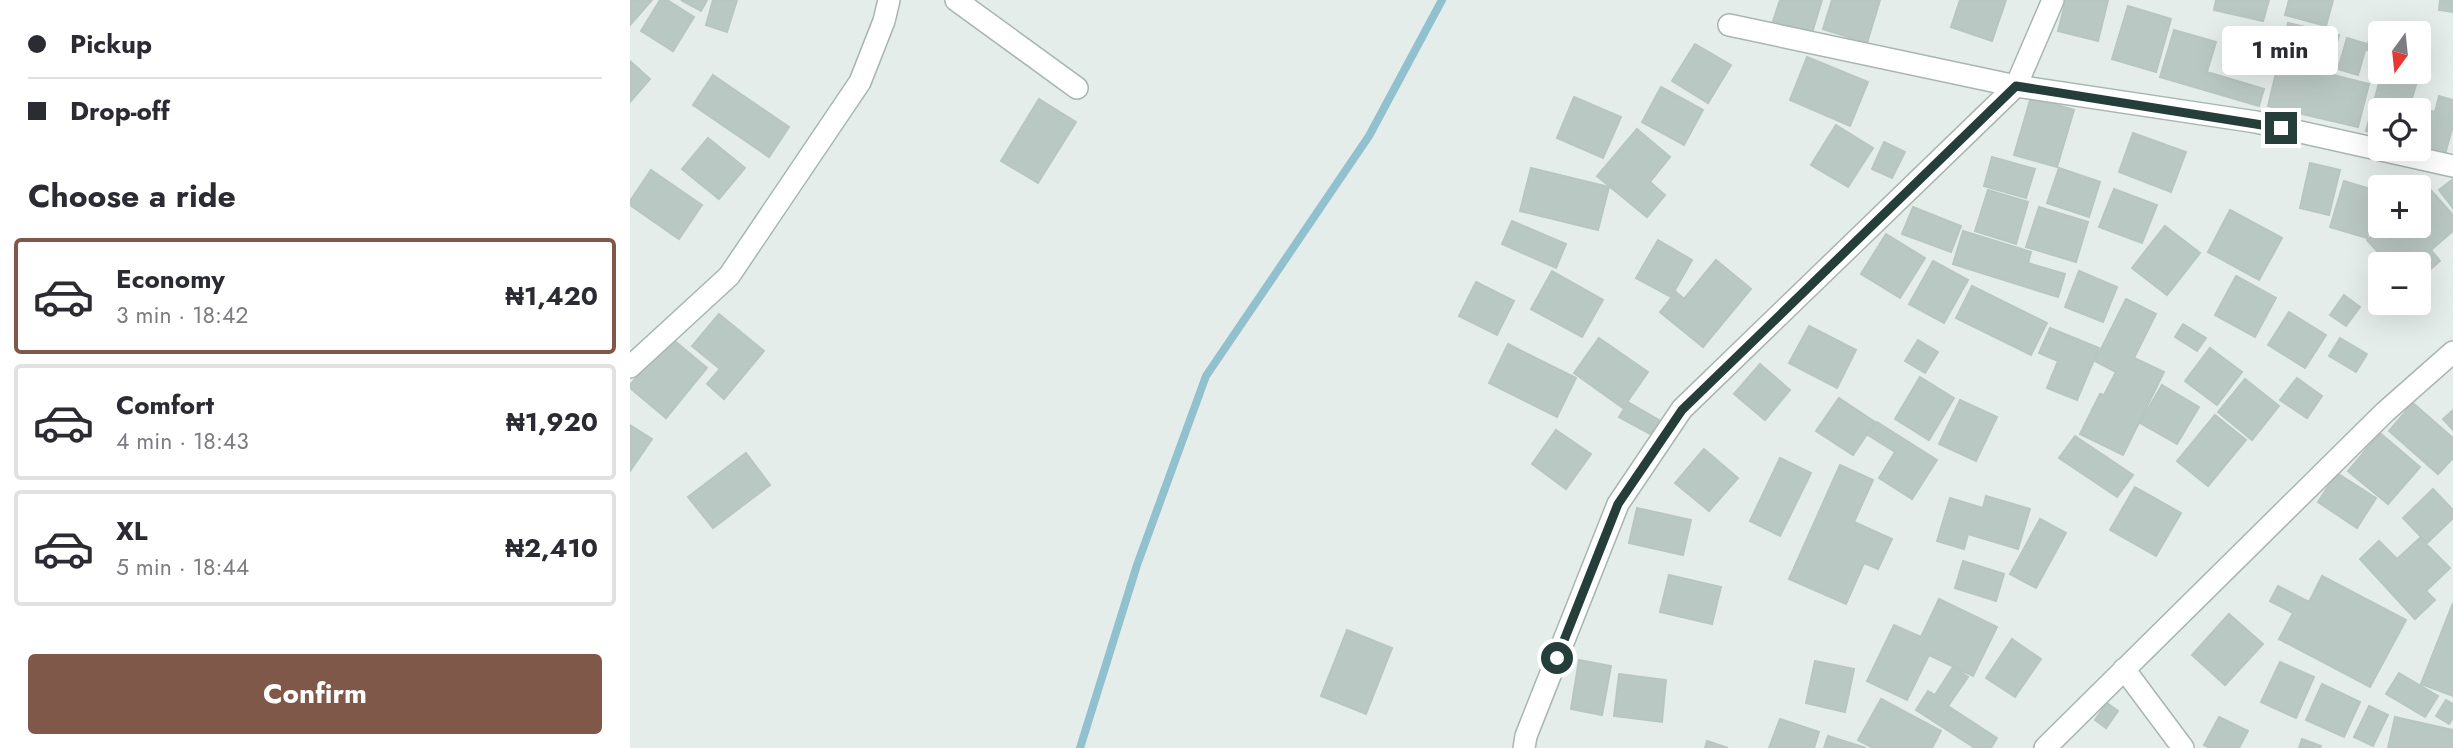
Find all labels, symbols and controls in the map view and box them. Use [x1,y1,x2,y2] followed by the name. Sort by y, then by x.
[2368,21,2431,84] north arrow
[2368,21,2431,315] map controls
[70,25,152,63] text: Pickup
[2223,26,2339,76] callout: 1 min
[2251,33,2309,67] text: 1 min
[70,92,170,130] text: Drop-off
[2368,98,2431,161] button: locate
[2265,112,2297,144] route end
[28,173,236,219] text: Choose a ride
[2368,175,2431,238] button: +
[2368,252,2431,315] button: −
[116,260,225,298] text: Economy
[32,265,95,328] icon: car
[505,277,598,315] text: ₦1,420
[116,298,248,332] text: 3 min · 18:42
[116,386,214,424] text: Comfort
[32,391,95,454] icon: car
[506,403,598,441] text: ₦1,920
[116,424,249,458] text: 4 min · 18:43
[116,512,148,550] text: XL
[32,517,95,580] icon: car
[505,529,598,567] text: ₦2,410
[116,550,249,584] text: 5 min · 18:44
[1541,642,1573,674] route start
[28,654,602,734] button: Confirm

